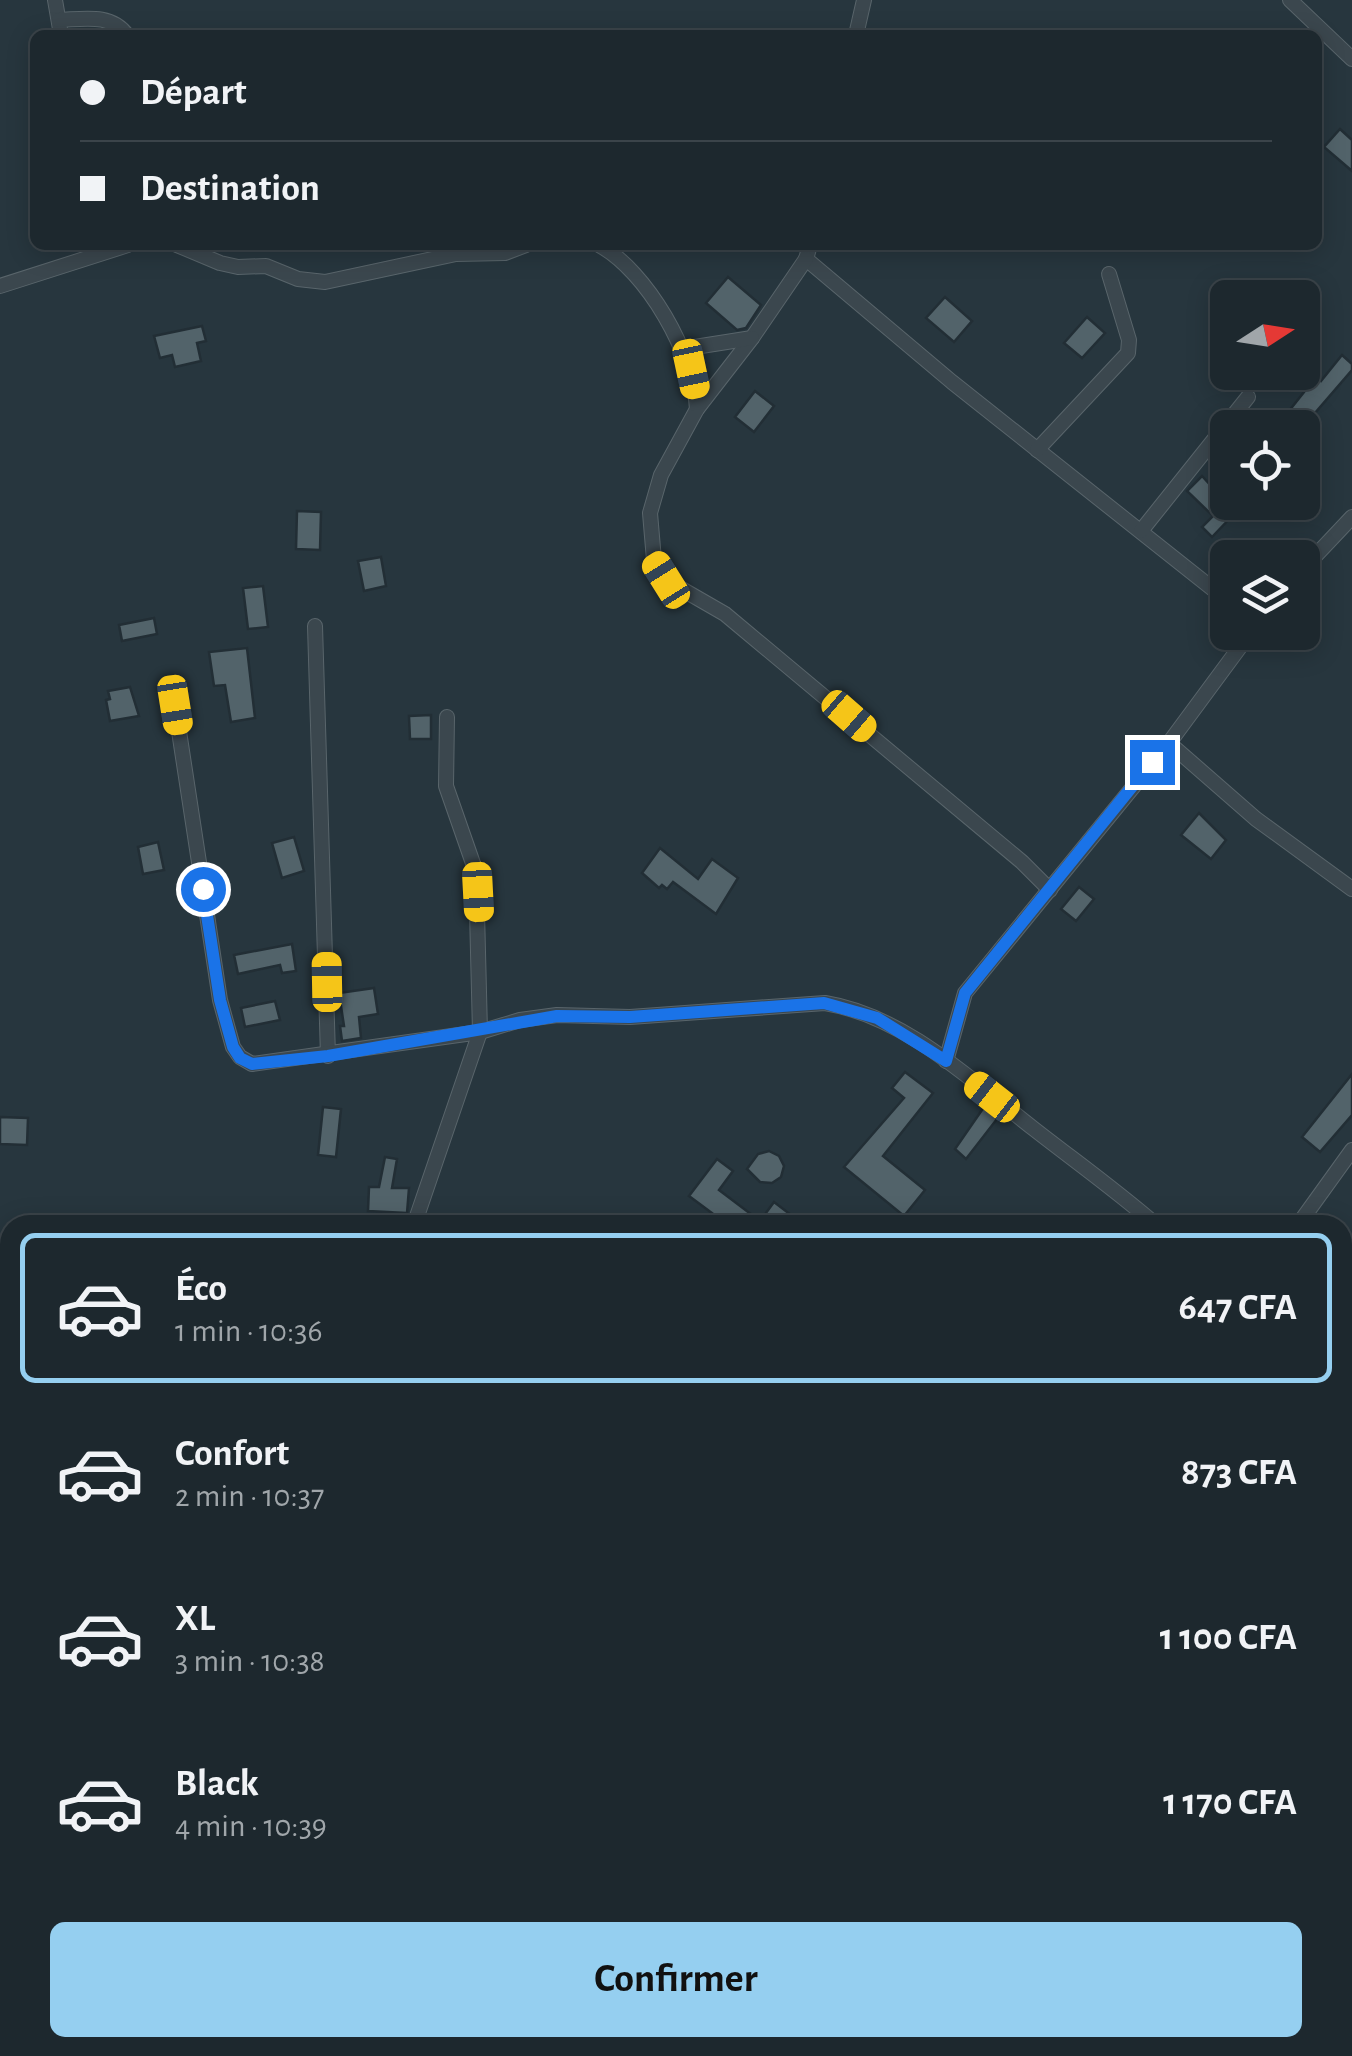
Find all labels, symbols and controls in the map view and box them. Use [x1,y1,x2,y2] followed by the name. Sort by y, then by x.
[140,74,247,112] text: Départ
[140,170,320,208] text: Destination
[1210,280,1320,390] north arrow
[1210,280,1320,650] map controls
[670,337,712,401] car
[1210,410,1320,520] button: locate
[1210,540,1320,650] button: layers
[637,547,695,613] car
[155,673,195,737] car
[817,685,881,747] car
[1130,740,1175,785] route end
[461,861,495,923] car
[181,867,226,912] route start
[311,952,343,1012] car
[959,1067,1025,1127] car
[55,1263,145,1353] icon: car
[175,1270,227,1308] text: Éco
[1179,1289,1297,1327] text: 647 CFA
[175,1315,323,1347] text: 1 min · 10:36
[55,1428,145,1518] icon: car
[175,1435,289,1473] text: Confort
[1181,1454,1297,1492] text: 873 CFA
[175,1480,324,1512] text: 2 min · 10:37
[55,1593,145,1683] icon: car
[175,1600,215,1638] text: XL
[1160,1619,1297,1657] text: 1 100 CFA
[175,1645,325,1677] text: 3 min · 10:38
[55,1758,145,1848] icon: car
[175,1765,259,1803] text: Black
[1163,1784,1297,1822] text: 1 170 CFA
[175,1810,327,1842] text: 4 min · 10:39
[50,1922,1302,2037] button: Confirmer

